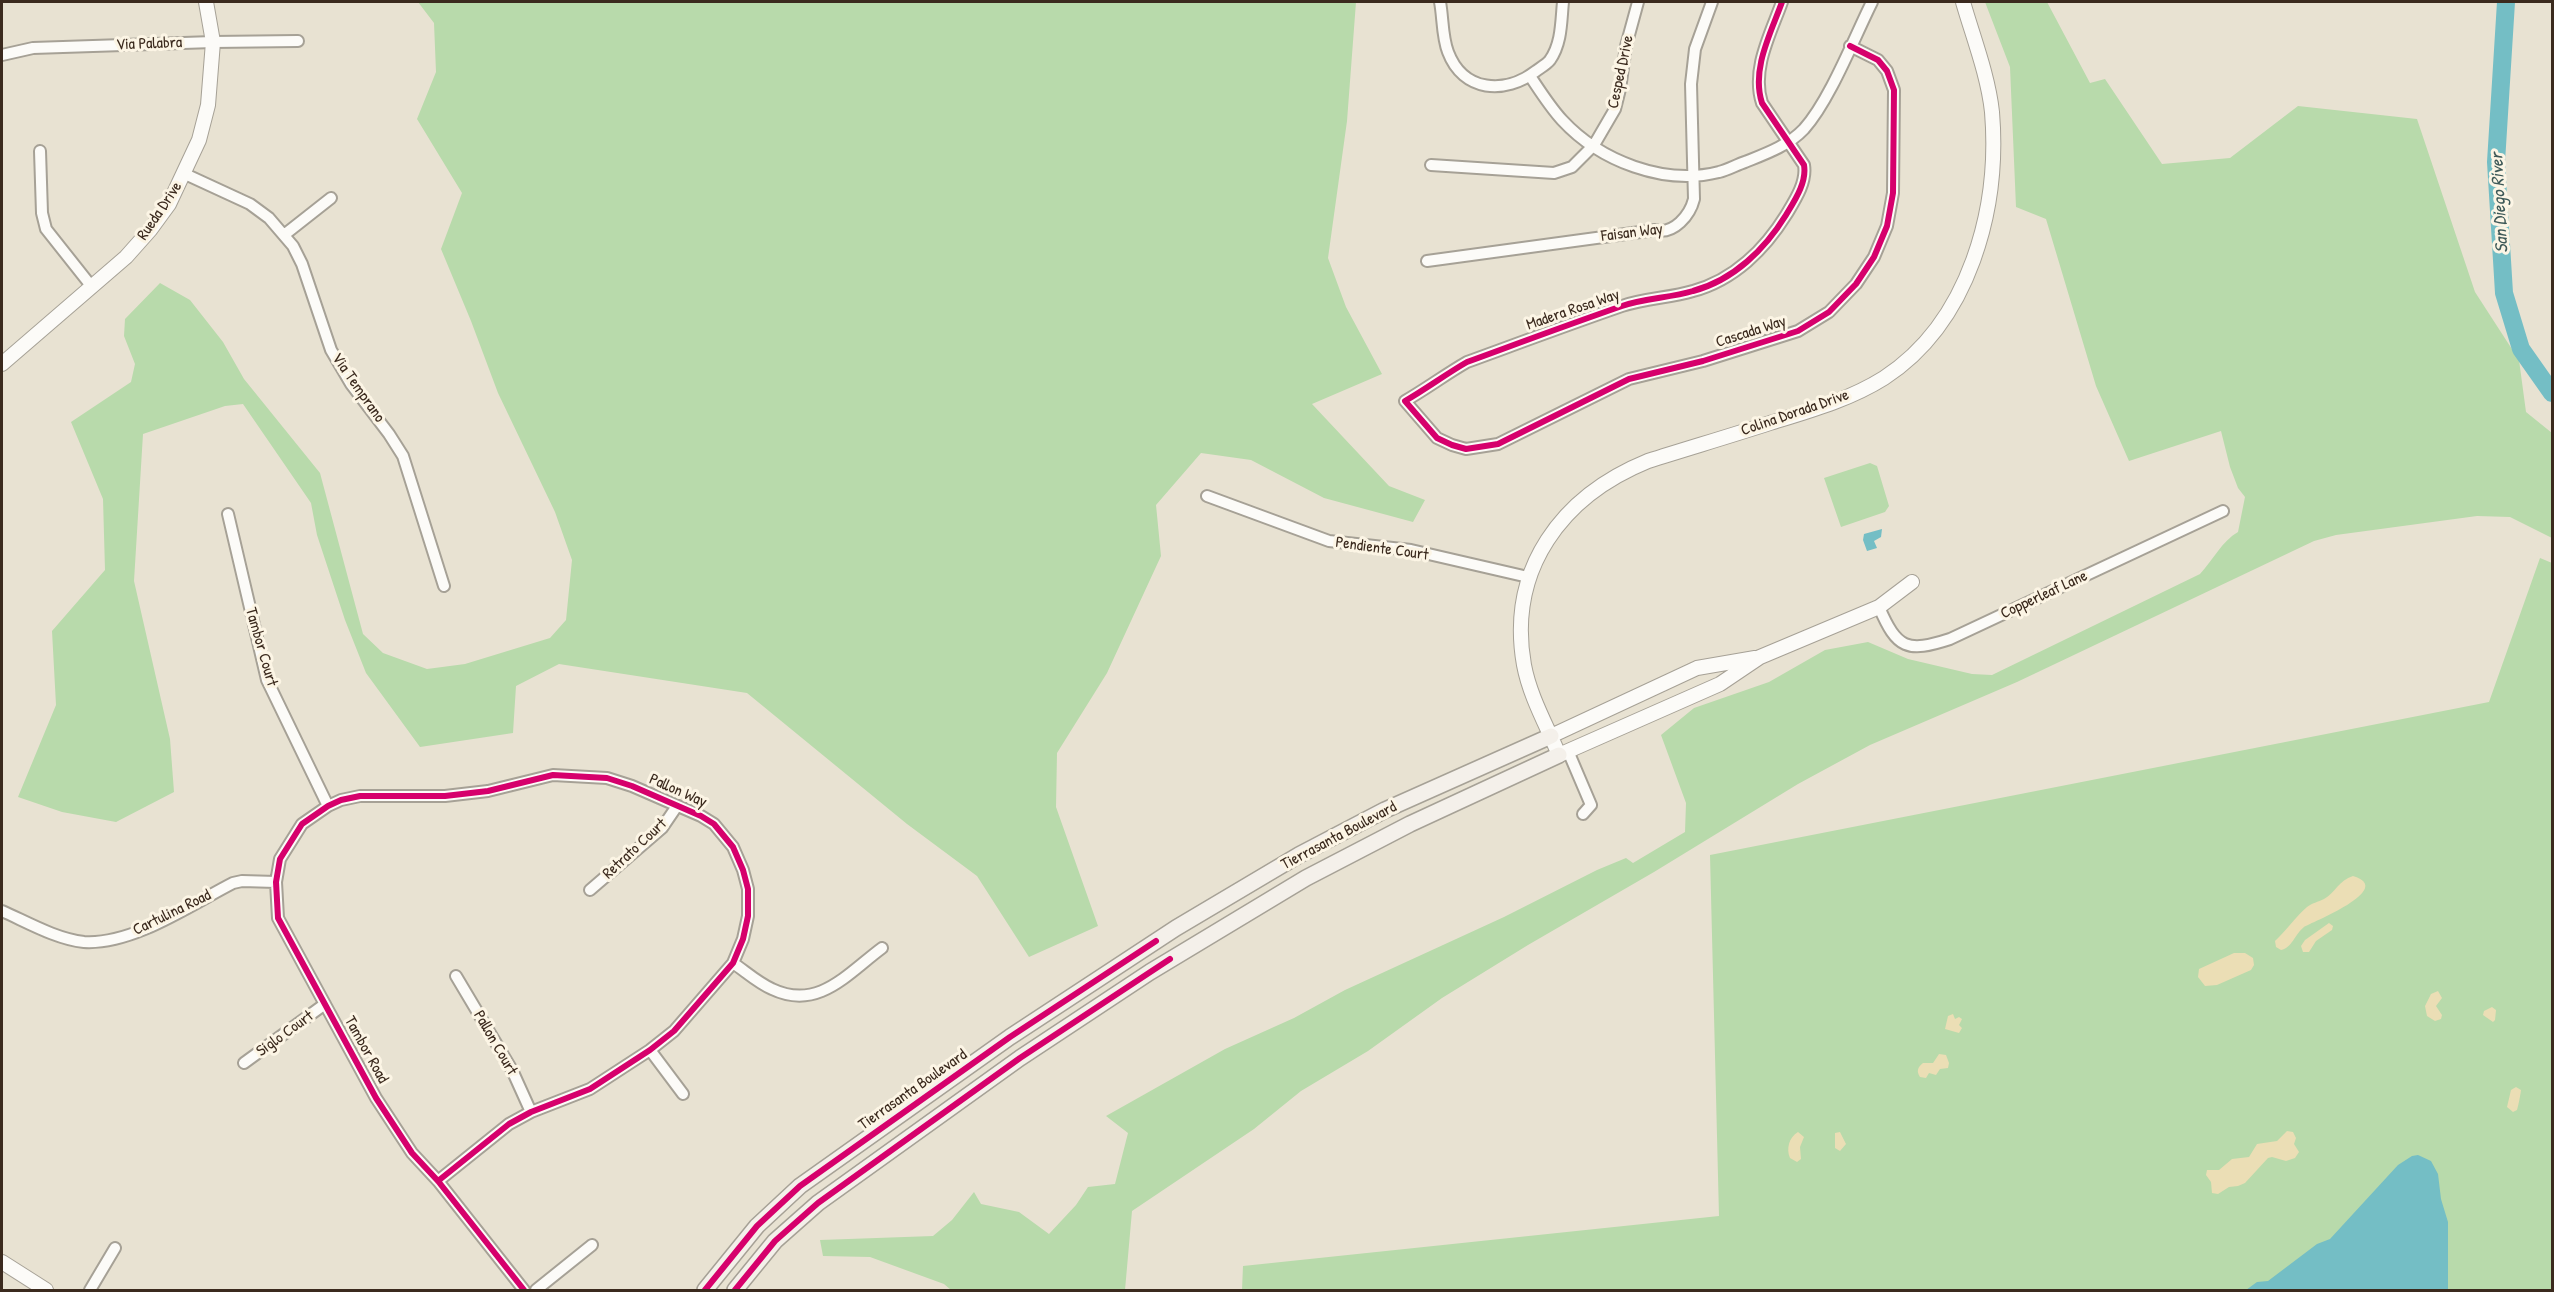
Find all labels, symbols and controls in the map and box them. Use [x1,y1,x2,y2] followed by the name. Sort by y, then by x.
[116,33,182,55] street label: Via Palabra
[1604,34,1638,110] street label: Cesped Drive
[2487,152,2513,254] water label: San Diego River
[133,178,187,244] street label: Rueda Drive
[1600,220,1664,246] street label: Faisan Way
[1524,285,1622,335] street label: Madera Rosa Way
[1713,312,1789,352] street label: Cascada Way
[327,350,389,426] street label: Via Temprano
[1738,386,1852,440] street label: Colina Dorada Drive
[1334,533,1430,565] street label: Pendiente Court
[1998,567,2090,623] street label: Copperleaf Lane
[241,606,281,688] street label: Tambor Court
[646,770,710,812] street label: Pallon Way
[1278,798,1400,874] street label: Tierrasanta Boulevard
[599,815,671,883] street label: Retrato Court
[130,886,214,940] street label: Cartulina Road
[253,1007,317,1061] street label: Siglo Court
[469,1007,521,1079] street label: Pallon Court
[340,1013,392,1087] street label: Tambor Road
[855,1045,971,1135] street label: Tierrasanta Boulevard

